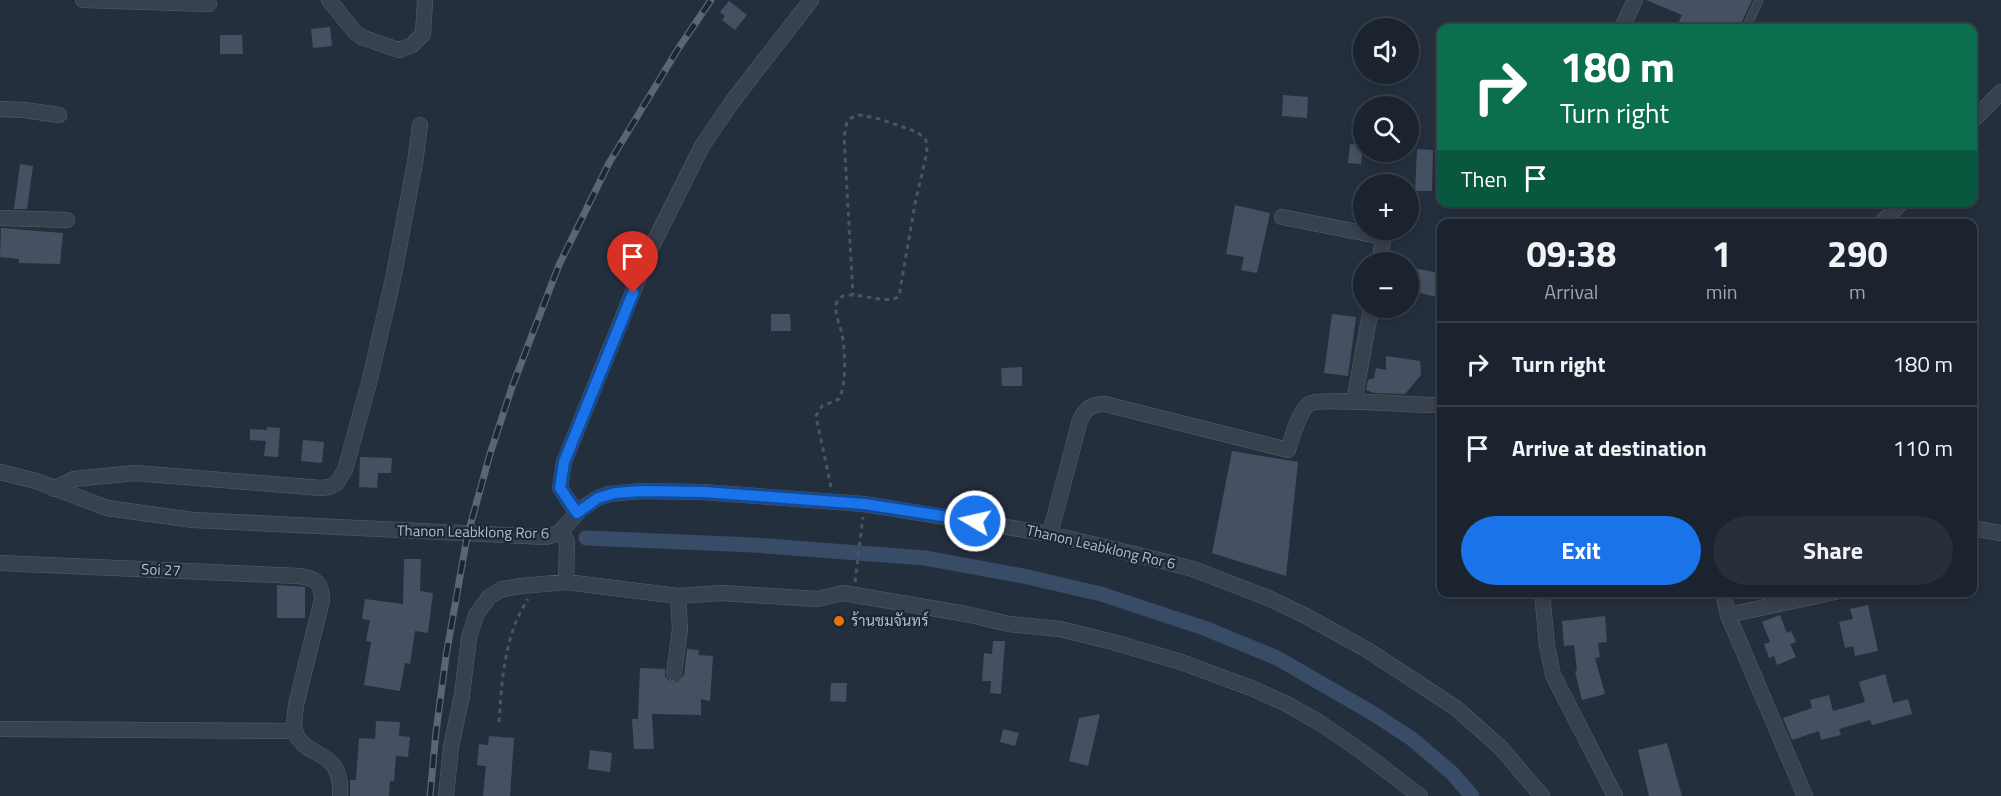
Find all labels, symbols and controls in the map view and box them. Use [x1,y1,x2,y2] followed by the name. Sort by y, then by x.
[1353,18,1419,318] map controls
[1353,18,1419,84] button: sound
[1560,34,1675,98] text: 180 m
[1461,48,1539,126] icon: right
[1560,92,1669,133] text: Turn right
[1353,96,1419,162] button: search
[1461,162,1507,196] text: Then
[1519,162,1552,195] icon: arrive
[1353,174,1419,240] button: +
[1526,226,1616,281] text: 09:38
[1712,226,1732,281] text: 1
[1827,226,1888,281] text: 290
[607,231,658,293] pin
[616,240,649,273] icon: arrive
[1353,252,1419,318] button: −
[1544,276,1599,307] text: Arrival
[1706,276,1738,307] text: min
[1849,276,1866,307] text: m
[1512,347,1606,381] text: Turn right
[1893,347,1953,381] text: 180 m
[1461,348,1494,381] icon: right
[1512,431,1707,465] text: Arrive at destination
[1893,431,1953,465] text: 110 m
[1461,432,1494,465] icon: arrive
[943,489,1007,553] position arrow
[1461,516,1701,585] button: Exit
[1713,516,1953,585] button: Share
[1024,518,1178,575] street label: Thanon Leabklong Ror 6
[397,519,549,544] street label: Thanon Leabklong Ror 6
[141,557,181,582] street label: Soi 27
[851,609,928,632] place label: ร้านชมจันทร์
[832,614,846,628] marker: ร้านชมจันทร์

